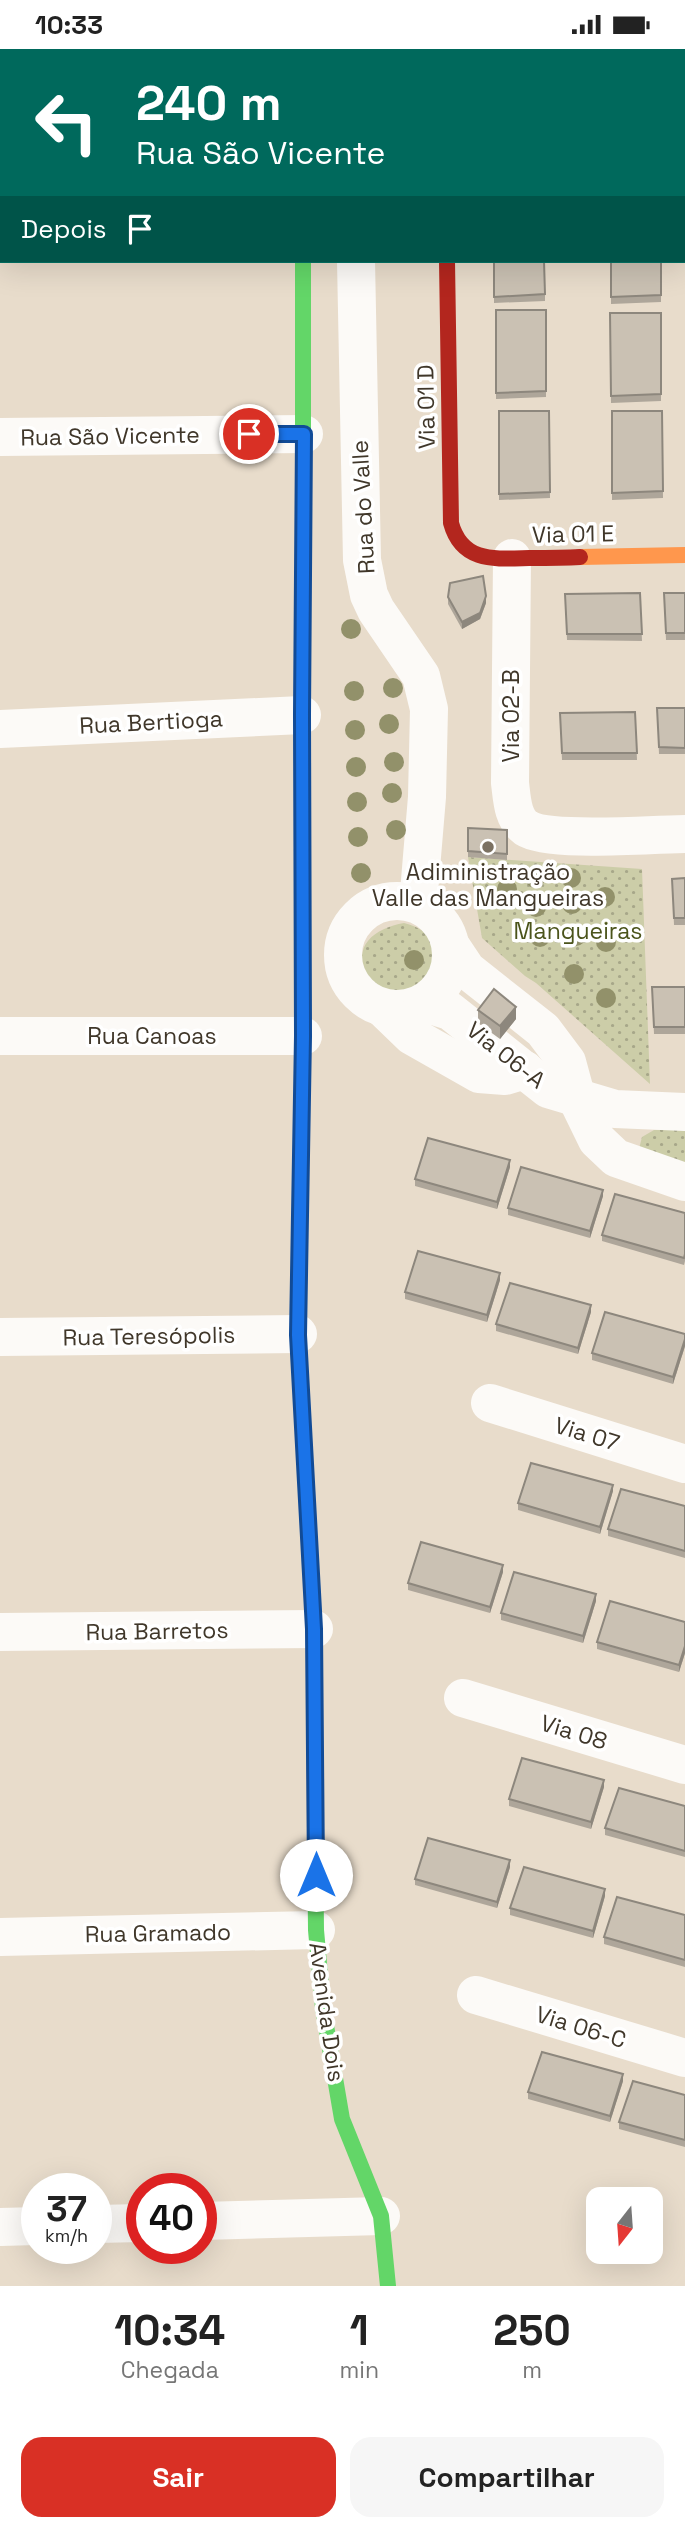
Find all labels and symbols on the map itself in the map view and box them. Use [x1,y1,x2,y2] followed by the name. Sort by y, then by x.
[410,364,442,450] street label: Via 01 D
[219,404,279,464] pin
[20,419,200,453] street label: Rua São Vicente
[345,439,381,575] street label: Rua do Valle
[532,518,614,550] street label: Via 01 E
[496,669,526,763] street label: Via 02-B
[78,703,224,741] street label: Rua Bertioga
[480,839,496,855] marker: Adiministração Valle das Mangueiras
[372,857,604,913] place label: Adiministração Valle das Mangueiras
[514,916,642,946] park label: Mangueiras
[460,1015,552,1095] street label: Via 06-A
[87,1021,217,1051] street label: Rua Canoas
[62,1319,236,1353] street label: Rua Teresópolis
[551,1410,623,1458] street label: Via 07
[85,1615,229,1647] street label: Rua Barretos
[537,1708,611,1756] street label: Via 08
[279,1838,353,1912] position arrow
[85,1917,231,1949] street label: Rua Gramado
[302,1940,352,2084] street label: Avenida Dois
[532,1999,630,2055] street label: Via 06-C
[126,2173,217,2264] speed limit sign: 40
[586,2187,663,2265] north arrow

